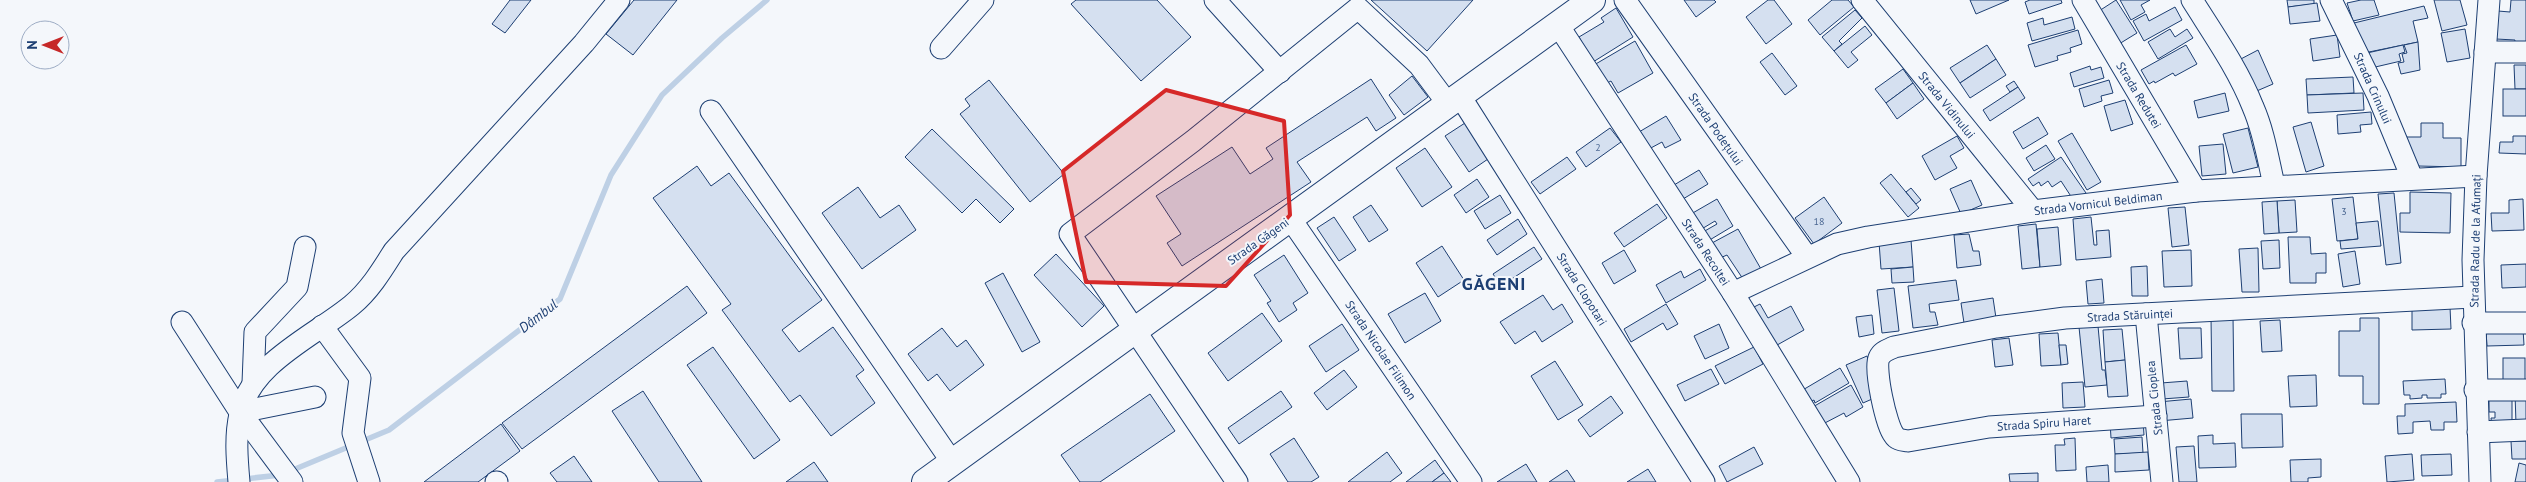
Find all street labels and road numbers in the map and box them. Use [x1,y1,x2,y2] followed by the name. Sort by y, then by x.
[2351,50,2395,126] street label: Strada Crinului
[2113,59,2165,131] street label: Strada Redutei
[1915,69,1979,141] street label: Strada Vidinului
[1685,90,1747,168] street label: Strada Podețului
[2466,174,2484,308] street label: Strada Radu de la Afumați
[2033,188,2163,218] street label: Strada Vornicul Beldiman
[1224,214,1292,268] street label: Strada Găgeni
[1679,216,1733,288] street label: Strada Recoltei
[1554,250,1610,328] street label: Strada Clopotari
[1342,297,1420,403] street label: Strada Nicolae Filimon
[2087,305,2173,325] street label: Strada Stăruinței
[2143,360,2165,436] street label: Strada Cioplea
[1996,412,2092,434] street label: Strada Spiru Haret

